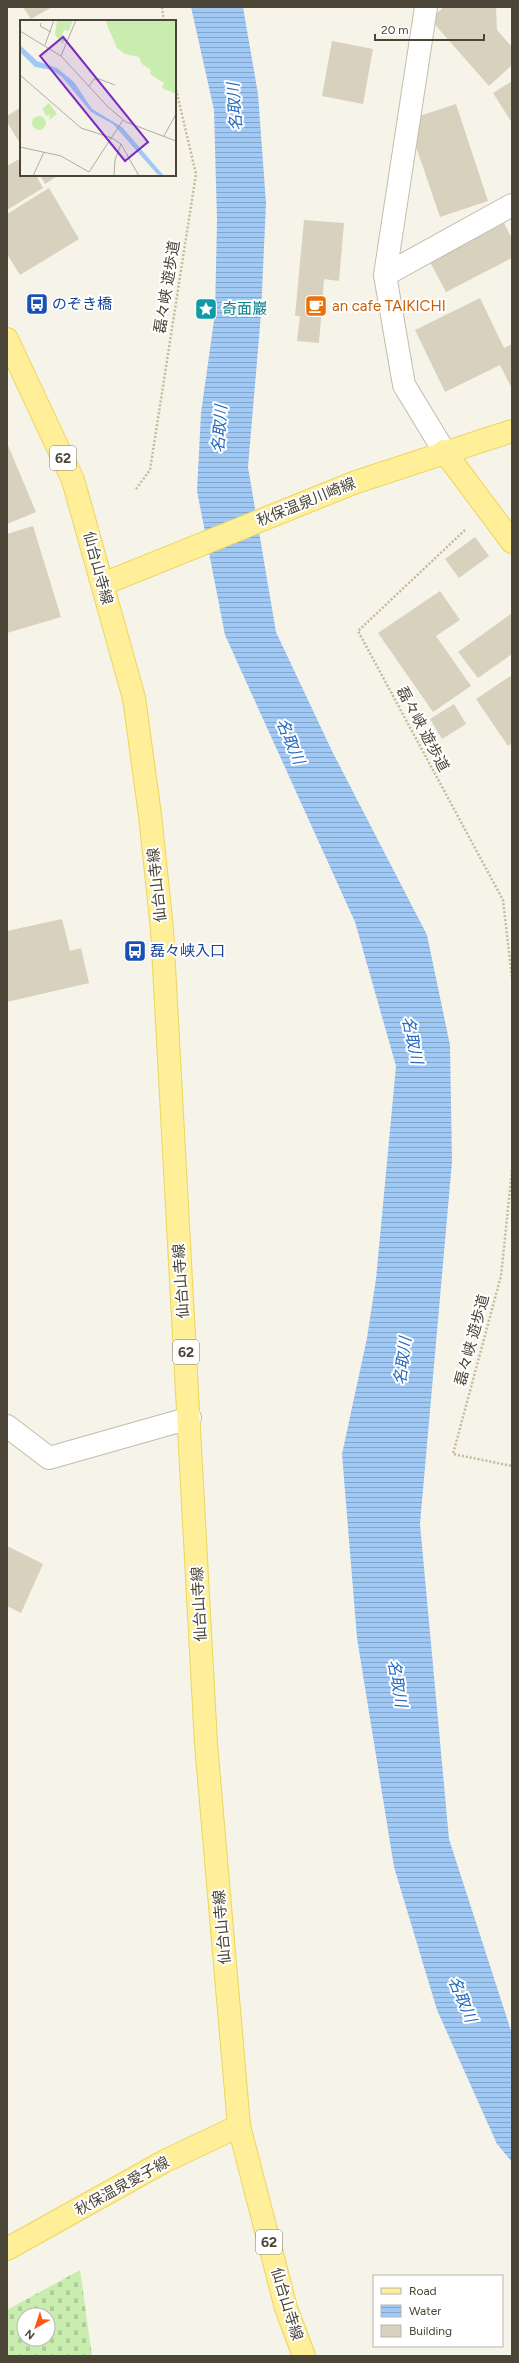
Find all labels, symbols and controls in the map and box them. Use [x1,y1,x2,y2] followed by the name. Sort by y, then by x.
[375,16,484,42] scale bar
[20,20,176,176] inset map
[381,23,409,37] text: 20 m
[223,80,246,132] water label: 名取川
[151,239,183,335] street label: 磊々峡 遊歩道
[24,291,50,317] bus stop icon: のぞき橋
[303,293,329,319] cafe icon: an cafe TAIKICHI
[52,295,112,313] place label: のぞき橋
[193,296,219,322] place icon: 奇面巖
[332,297,446,315] place label: an cafe TAIKICHI
[222,300,267,318] place label: 奇面巖
[208,402,231,454] water label: 名取川
[50,446,76,470] road number: 62
[254,474,358,530] street label: 秋保温泉川崎線
[80,529,116,607] street label: 仙台山寺線
[393,683,453,775] street label: 磊々峡 遊歩道
[272,715,309,769] water label: 名取川
[144,847,170,923] street label: 仙台山寺線
[122,938,148,964] bus stop icon: 磊々峡入口
[150,942,225,960] place label: 磊々峡入口
[398,1015,427,1068] water label: 名取川
[169,1243,193,1319] street label: 仙台山寺線
[451,1292,493,1388] street label: 磊々峡 遊歩道
[390,1334,415,1386] water label: 名取川
[173,1340,199,1364] road number: 62
[188,1566,210,1642] street label: 仙台山寺線
[384,1658,411,1710] water label: 名取川
[210,1889,234,1965] street label: 仙台山寺線
[444,1973,481,2027] water label: 名取川
[72,2153,172,2219] street label: 秋保温泉愛子線
[256,2230,282,2254] road number: 62
[267,2265,307,2343] street label: 仙台山寺線
[373,2275,503,2347] legend
[409,2284,437,2298] text: Road
[409,2304,441,2318] text: Water
[16,2307,56,2347] north arrow
[409,2324,452,2338] text: Building
[23,2327,37,2342] text: N

